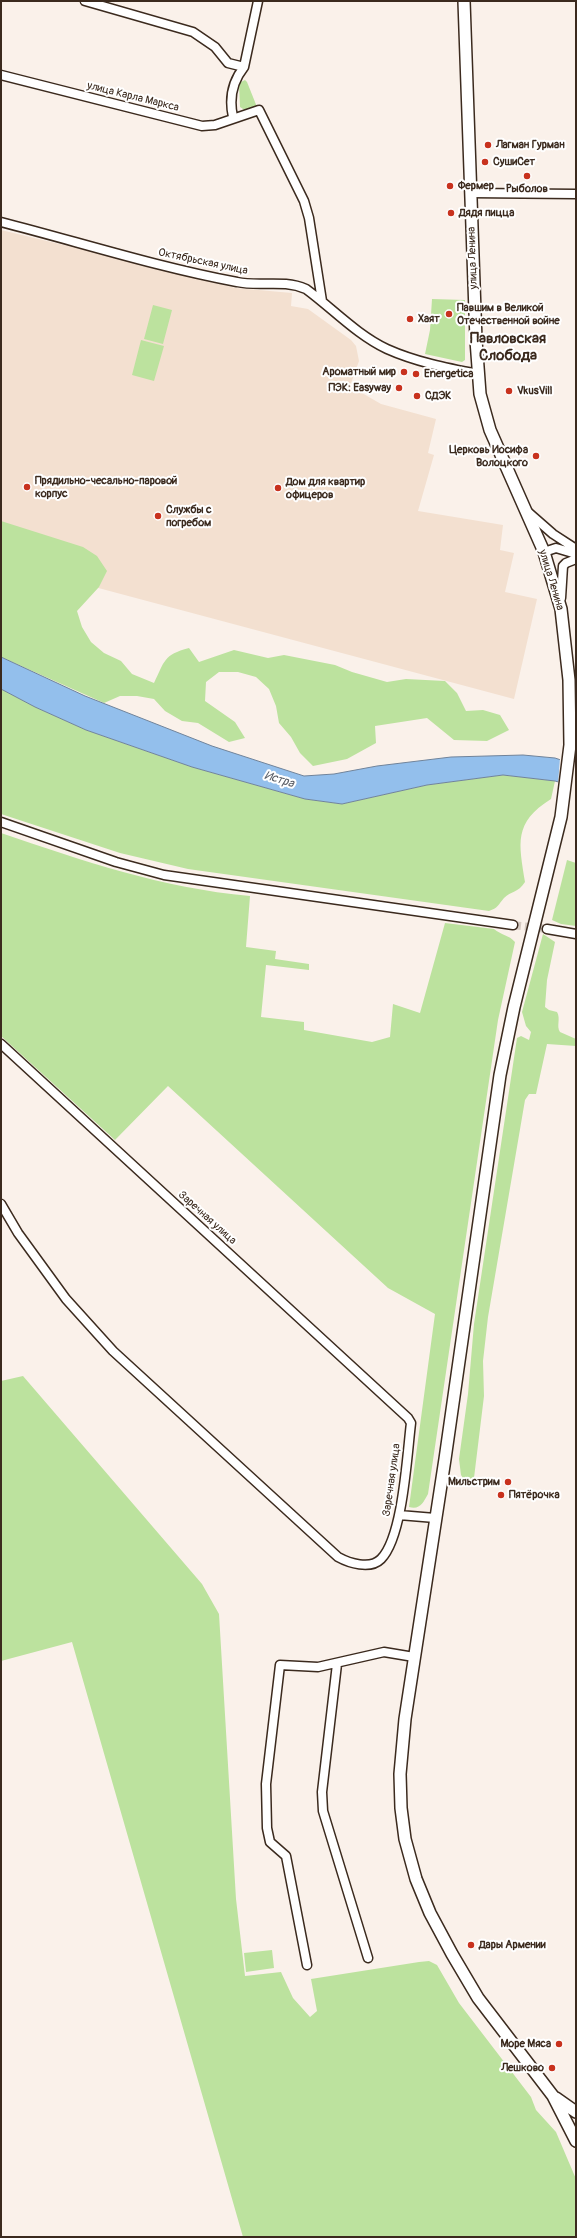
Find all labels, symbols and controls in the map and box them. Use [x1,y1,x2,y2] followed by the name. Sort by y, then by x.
[86,79,180,115] street label: улица Карла Маркса
[496,138,565,152] place label: Лагман Гурман
[483,140,493,150] marker: Лагман Гурман
[493,155,535,169] place label: СушиСет
[480,157,490,167] marker: СушиСет
[522,171,532,181] marker: Рыболов
[458,179,494,193] place label: Фермер
[445,181,455,191] marker: Фермер
[506,182,548,196] place label: Рыболов
[459,206,514,220] place label: Дядя пицца
[446,208,456,218] marker: Дядя пицца
[465,226,481,290] street label: улица Ленина
[157,246,249,278] street label: Октябрьская улица
[457,301,560,327] place label: Павшим в Великой Отечественной войне
[444,309,454,319] marker: Павшим в Великой Отечественной войне
[418,312,440,326] place label: Хаят
[405,314,415,324] marker: Хаят
[470,330,546,365] district label: Павловская Слобода
[322,365,396,379] place label: Ароматный мир
[399,367,409,377] marker: Ароматный мир
[424,367,473,381] place label: Energetica
[411,369,421,379] marker: Energetica
[328,381,391,395] place label: ПЭК: Easyway
[394,383,404,393] marker: ПЭК: Easyway
[517,384,552,398] place label: VkusVill
[504,386,514,396] marker: VkusVill
[425,389,451,403] place label: СДЭК
[412,391,422,401] marker: СДЭК
[449,443,528,469] place label: Церковь Иосифа Волоцкого
[531,451,541,461] marker: Церковь Иосифа Волоцкого
[35,474,177,500] place label: Прядильно-чесально-паровой корпус
[286,475,365,501] place label: Дом для квартир офицеров
[22,482,32,492] marker: Прядильно-чесально-паровой корпус
[273,483,283,493] marker: Дом для квартир офицеров
[166,503,212,529] place label: Службы с погребом
[153,511,163,521] marker: Службы с погребом
[536,548,566,612] street label: улица Ленина
[262,769,296,791] water label: Истра
[175,1189,239,1247] street label: Заречная улица
[380,1443,404,1517] street label: Заречная улица
[448,1475,500,1489] place label: Мильстрим
[503,1477,513,1487] marker: Мильстрим
[509,1488,560,1502] place label: Пятёрочка
[496,1490,506,1500] marker: Пятёрочка
[479,1938,546,1952] place label: Дары Армении
[466,1940,476,1950] marker: Дары Армении
[500,2037,551,2051] place label: Море Мяса
[554,2039,564,2049] marker: Море Мяса
[501,2061,544,2075] place label: Лешково
[547,2063,557,2073] marker: Лешково

